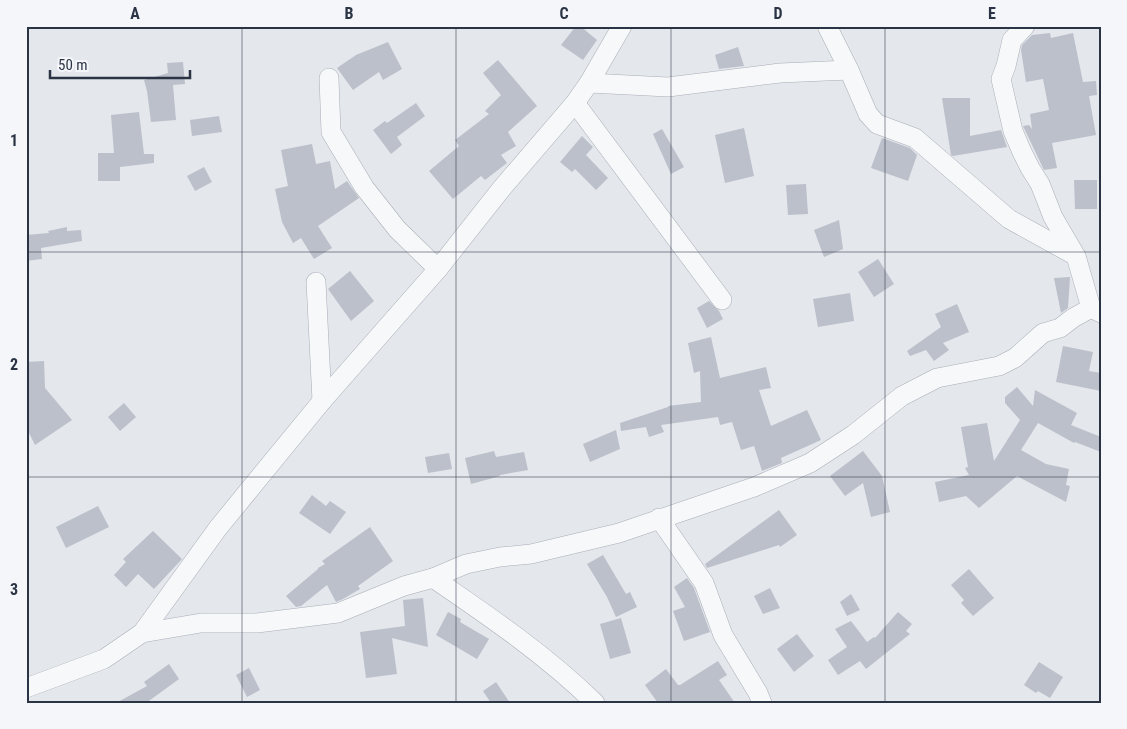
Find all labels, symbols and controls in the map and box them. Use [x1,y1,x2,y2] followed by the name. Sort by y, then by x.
[130,4,140,23] text: A
[345,4,354,23] text: B
[559,4,569,23] text: C
[773,4,783,23] text: D
[988,4,996,23] text: E
[50,48,190,80] scale bar
[58,56,88,74] text: 50 m
[10,131,18,150] text: 1
[10,355,18,374] text: 2
[10,580,18,599] text: 3

